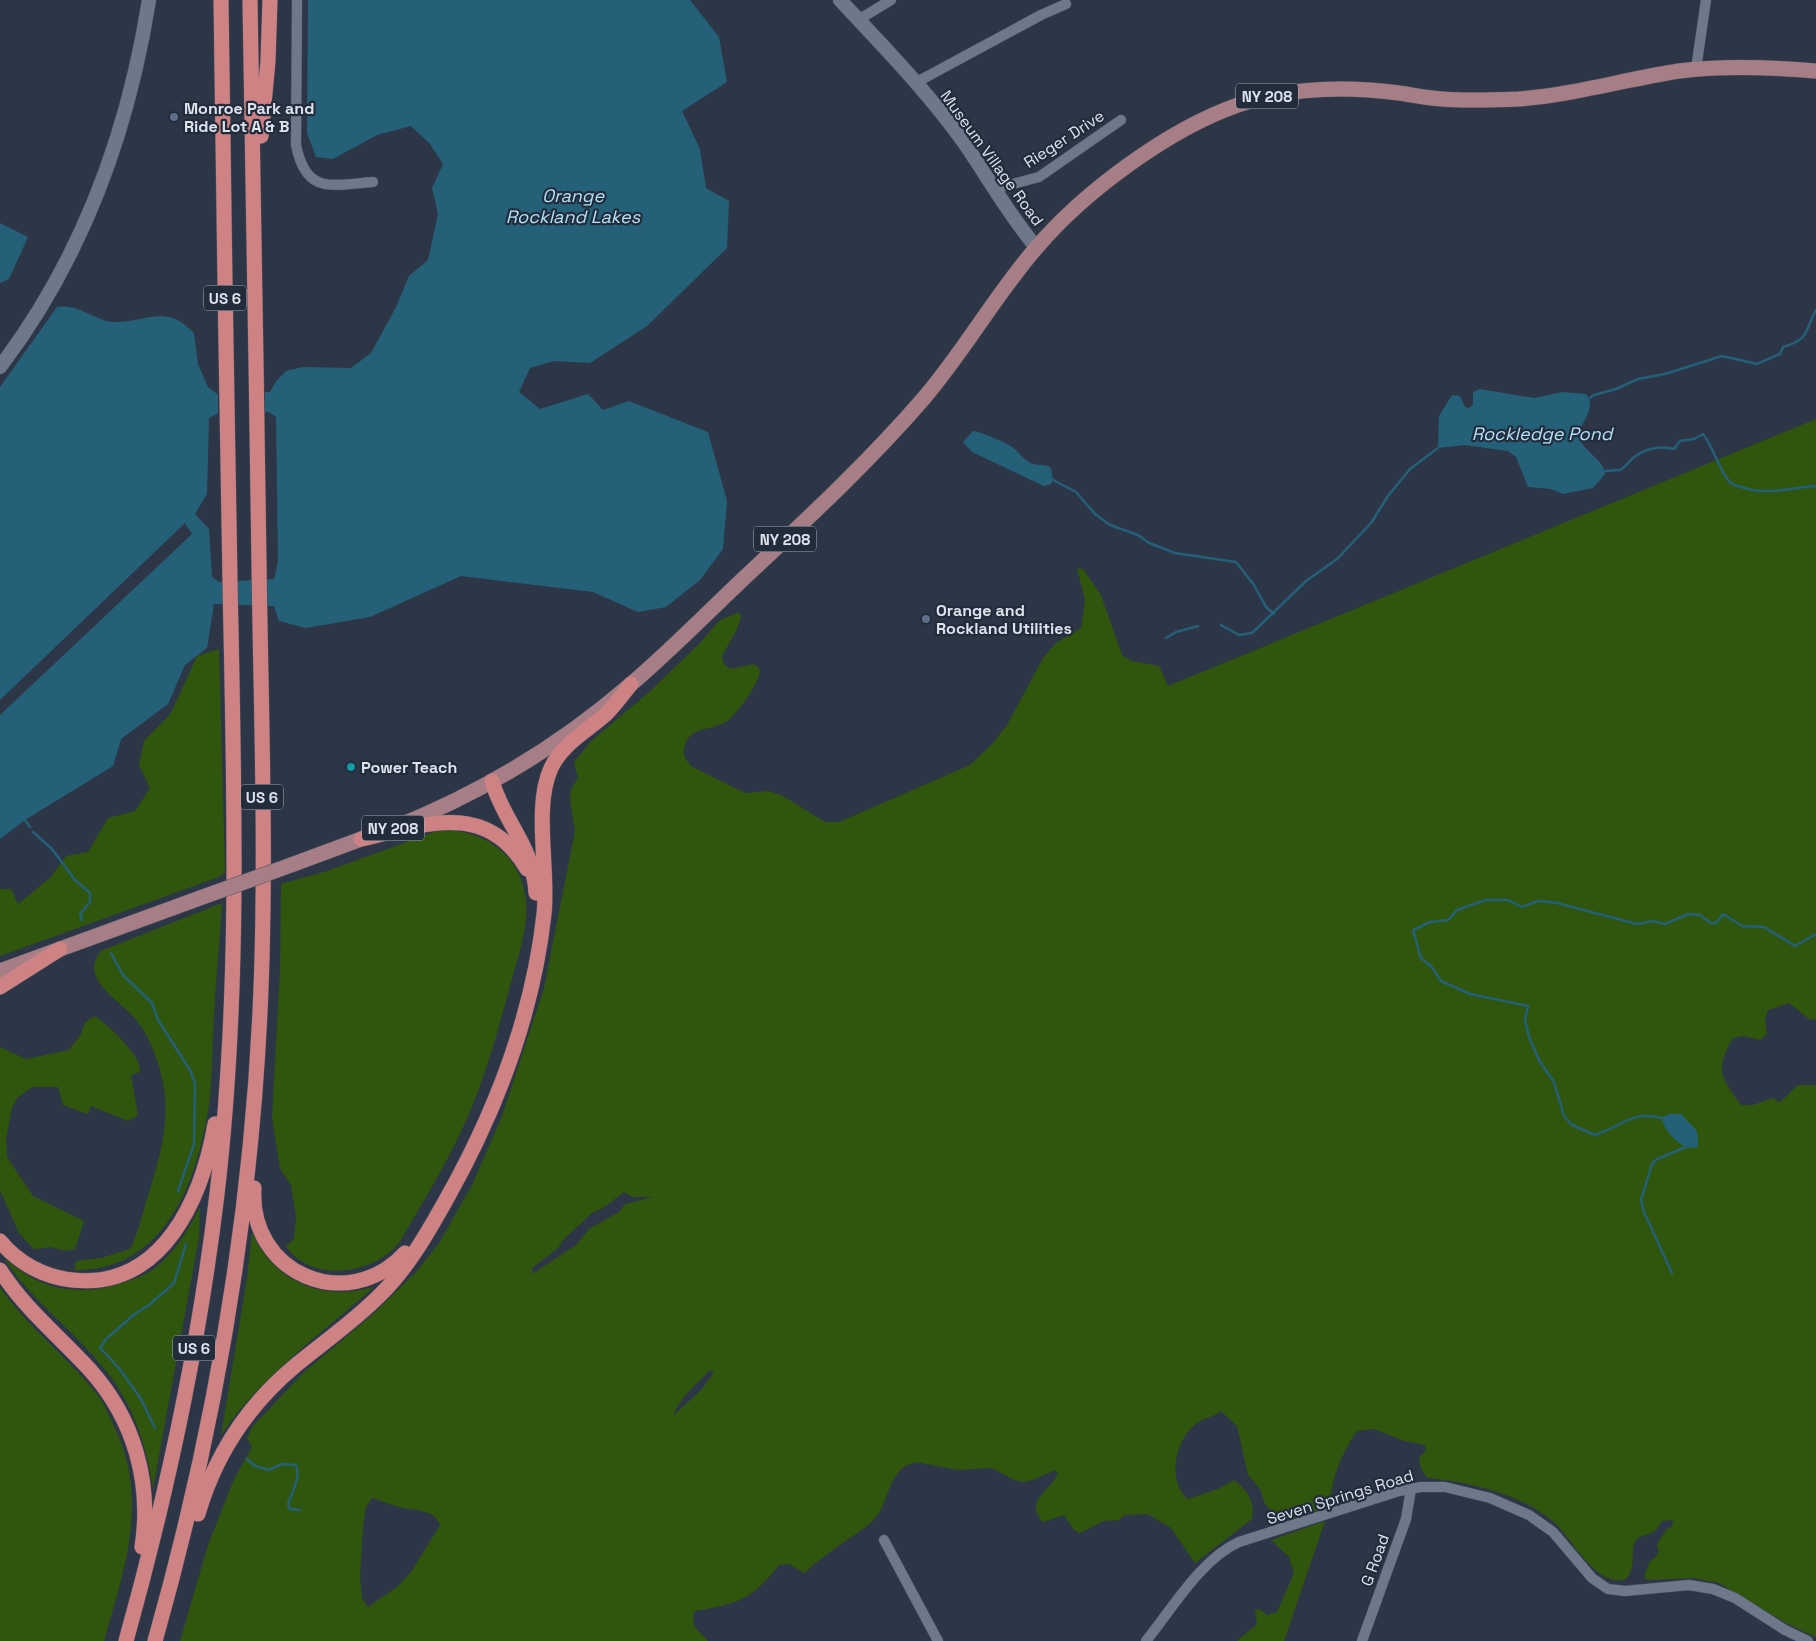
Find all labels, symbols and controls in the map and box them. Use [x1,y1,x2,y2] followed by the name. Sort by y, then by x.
[1236,84,1298,108] road number: NY 208
[936,86,1048,230] street label: Museum Village Road
[184,98,314,137] place label: Monroe Park and Ride Lot A & B
[1020,105,1108,173] street label: Rieger Drive
[168,111,180,123] marker: Monroe Park and Ride Lot A & B
[506,184,641,228] water label: Orange Rockland Lakes
[204,286,246,310] road number: US 6
[1472,422,1615,445] water label: Rockledge Pond
[754,526,816,552] road number: NY 208
[936,600,1072,639] place label: Orange and Rockland Utilities
[920,613,932,625] marker: Orange and Rockland Utilities
[361,757,457,778] place label: Power Teach
[345,761,357,773] marker: Power Teach
[241,784,283,810] road number: US 6
[362,816,424,840] road number: NY 208
[173,1336,215,1360] road number: US 6
[1264,1465,1416,1529] street label: Seven Springs Road
[1356,1531,1394,1589] street label: G Road

